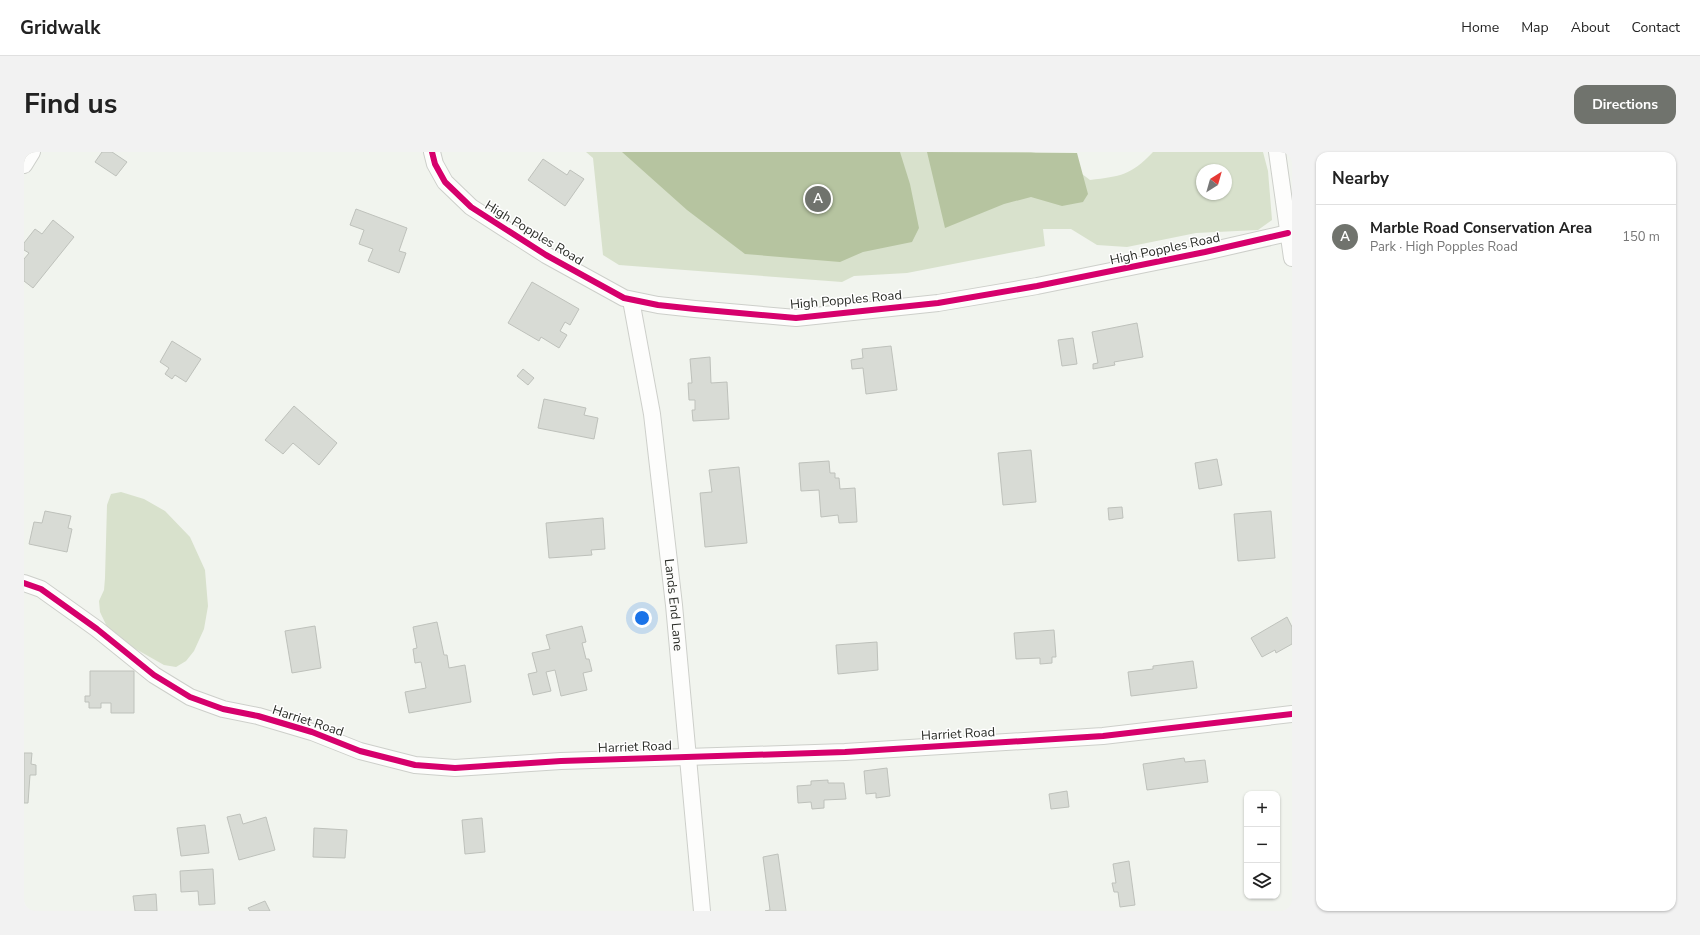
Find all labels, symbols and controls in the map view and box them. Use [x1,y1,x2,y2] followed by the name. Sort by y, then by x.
[20,15,100,41] text: Gridwalk
[1461,18,1499,37] text: Home
[1521,18,1549,37] text: Map
[1571,18,1610,37] text: About
[1632,18,1680,37] text: Contact
[24,85,118,123] text: Find us
[1574,85,1676,124] button: Directions
[1196,164,1232,200] north arrow
[1332,167,1389,190] text: Nearby
[805,184,831,214] pin: A
[481,196,587,270] street label: High Popples Road
[1370,218,1592,238] text: Marble Road Conservation Area
[1340,228,1350,246] text: A
[1622,228,1660,246] text: 150 m
[1108,229,1222,269] street label: High Popples Road
[1370,238,1518,256] text: Park · High Popples Road
[789,286,903,314] street label: High Popples Road
[660,558,687,652] street label: Lands End Lane
[632,608,652,628] your location
[270,701,346,741] street label: Harriet Road
[921,723,995,745] street label: Harriet Road
[598,737,672,757] street label: Harriet Road
[1244,791,1280,899] map controls
[1244,791,1280,827] button: +
[1244,827,1280,863] button: −
[1244,863,1280,899] button: layers

